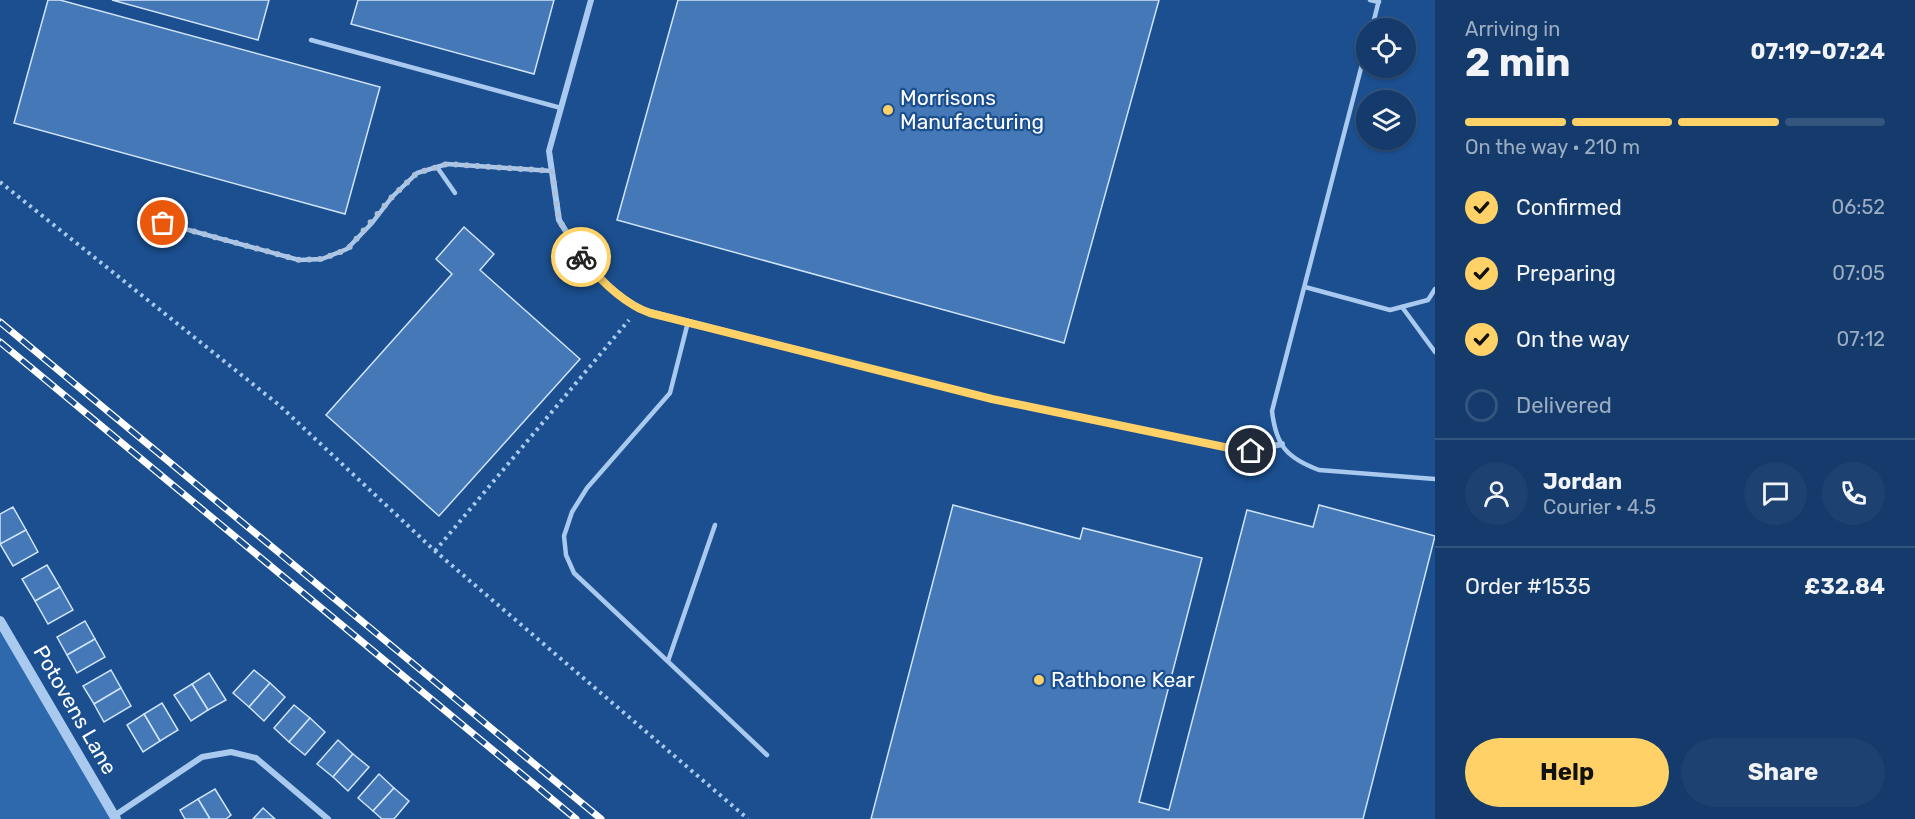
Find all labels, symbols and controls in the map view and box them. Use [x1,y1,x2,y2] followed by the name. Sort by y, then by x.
[1465,17,1560,41] text: Arriving in
[1356,18,1416,150] map controls
[1356,18,1416,78] button: locate
[1750,38,1885,65] text: 07:19–07:24
[1465,40,1571,86] text: 2 min
[900,85,1044,134] place label: Morrisons Manufacturing
[1356,90,1416,150] button: layers
[881,103,895,117] marker: Morrisons Manufacturing
[1465,135,1640,159] text: On the way · 210 m
[1465,191,1498,224] icon: check
[1516,194,1622,221] text: Confirmed
[1832,195,1885,219] text: 06:52
[137,197,188,248] pin
[146,206,179,239] icon: bag
[551,227,611,287] courier
[565,241,598,274] icon: bike
[1465,257,1498,290] icon: check
[1516,260,1616,287] text: Preparing
[1832,261,1885,285] text: 07:05
[1465,323,1498,356] icon: check
[1516,326,1630,353] text: On the way
[1837,327,1885,351] text: 07:12
[1516,392,1612,419] text: Delivered
[1225,425,1276,476] pin
[1234,434,1267,467] icon: home
[1465,462,1528,525] button: person
[1744,462,1807,525] button: chat
[1822,462,1885,525] button: phone
[1543,468,1622,495] text: Jordan
[1543,495,1656,519] text: Courier · 4.5
[1465,573,1591,600] text: Order #1535
[1804,573,1885,600] text: £32.84
[28,641,122,779] street label: Potovens Lane
[1051,667,1195,692] place label: Rathbone Kear
[1032,673,1046,687] marker: Rathbone Kear
[1465,738,1669,807] button: Help
[1681,738,1885,807] button: Share

